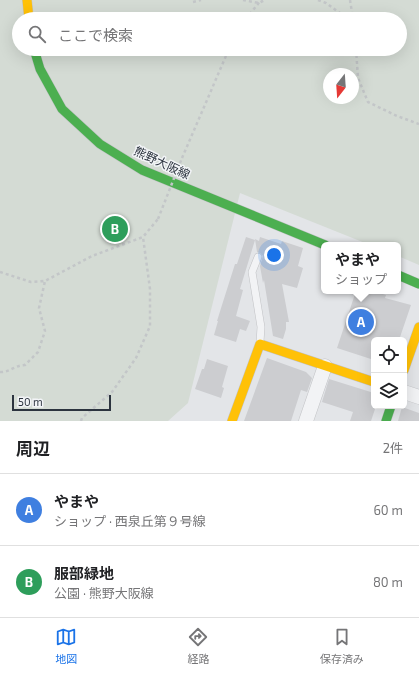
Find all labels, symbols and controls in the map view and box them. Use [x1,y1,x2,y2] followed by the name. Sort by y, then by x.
[12,12,407,56] search box
[26,23,48,45] icon: search
[58,26,133,44] text: ここで検索
[323,68,359,104] north arrow
[132,143,193,181] street label: 熊野大阪線
[102,214,128,244] pin: B
[321,242,401,294] popup
[264,245,284,265] your location
[335,250,380,268] text: やまや
[335,271,387,287] text: ショップ
[348,307,374,337] pin: A
[371,337,407,409] map controls
[371,337,407,373] button: locate
[371,373,407,409] button: layers
[12,393,111,412] scale bar
[18,395,43,408] text: 50 m
[16,438,50,458] text: 周辺
[383,440,403,456] text: 2件
[54,492,99,510] text: やまや
[25,502,33,518] text: A
[373,502,403,518] text: 60 m
[54,513,206,529] text: ショップ · 西泉丘第９号線
[54,564,114,582] text: 服部緑地
[25,574,33,590] text: B
[373,574,403,590] text: 80 m
[54,585,154,601] text: 公園 · 熊野大阪線
[55,626,77,666] tab: 地図
[187,626,209,666] tab: 経路
[320,626,364,666] tab: 保存済み

